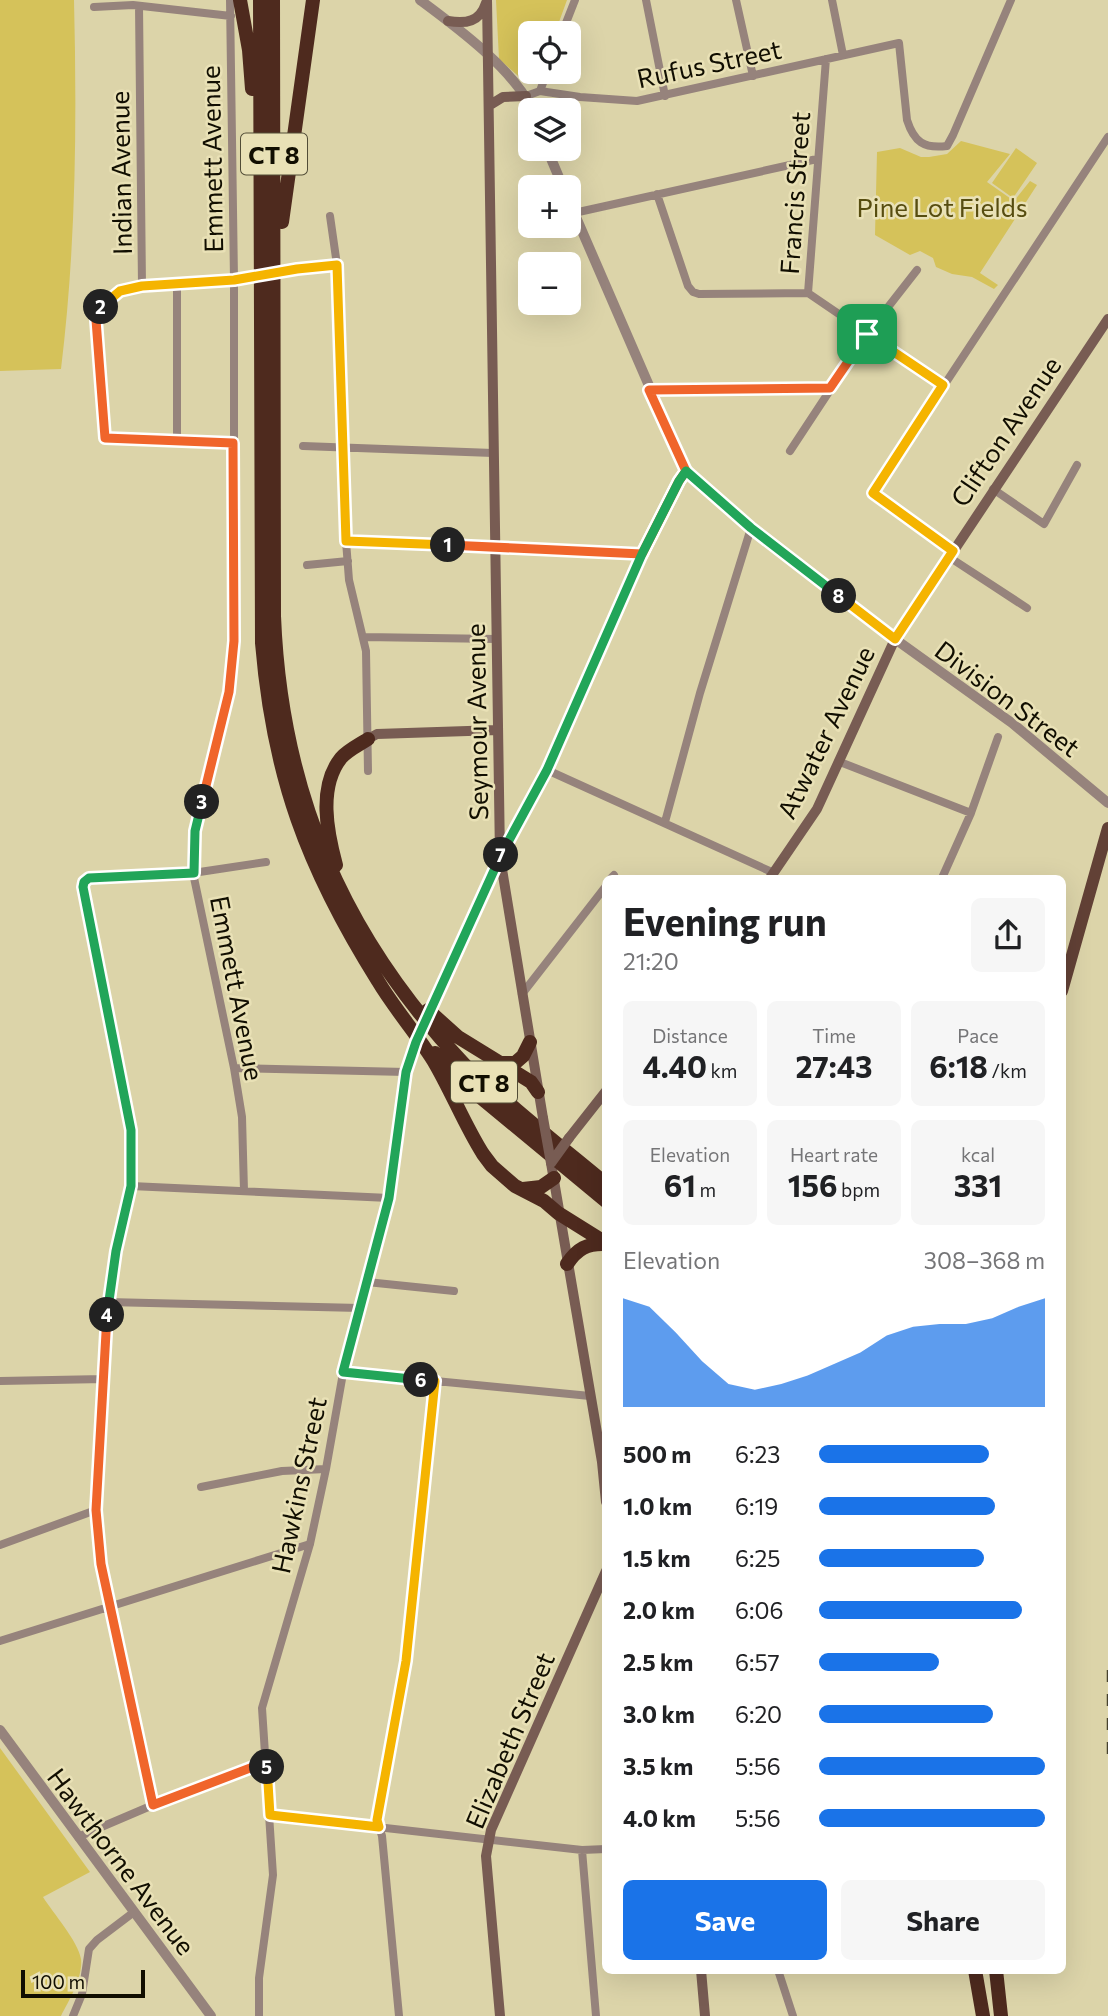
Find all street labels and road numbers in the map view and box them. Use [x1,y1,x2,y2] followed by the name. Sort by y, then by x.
[634,33,784,93] street label: Rufus Street
[194,65,228,253] street label: Emmett Avenue
[103,91,137,255] street label: Indian Avenue
[773,111,815,275] street label: Francis Street
[241,134,307,174] road number: CT 8
[944,350,1066,512] street label: Clifton Avenue
[459,623,493,821] street label: Seymour Avenue
[929,633,1087,763] street label: Division Street
[770,641,880,823] street label: Atwater Avenue
[205,893,271,1083] street label: Emmett Avenue
[451,1062,517,1102] road number: CT 8
[264,1394,332,1576] street label: Hawkins Street
[458,1647,560,1833] street label: Elizabeth Street
[42,1762,202,1960] street label: Hawthorne Avenue

